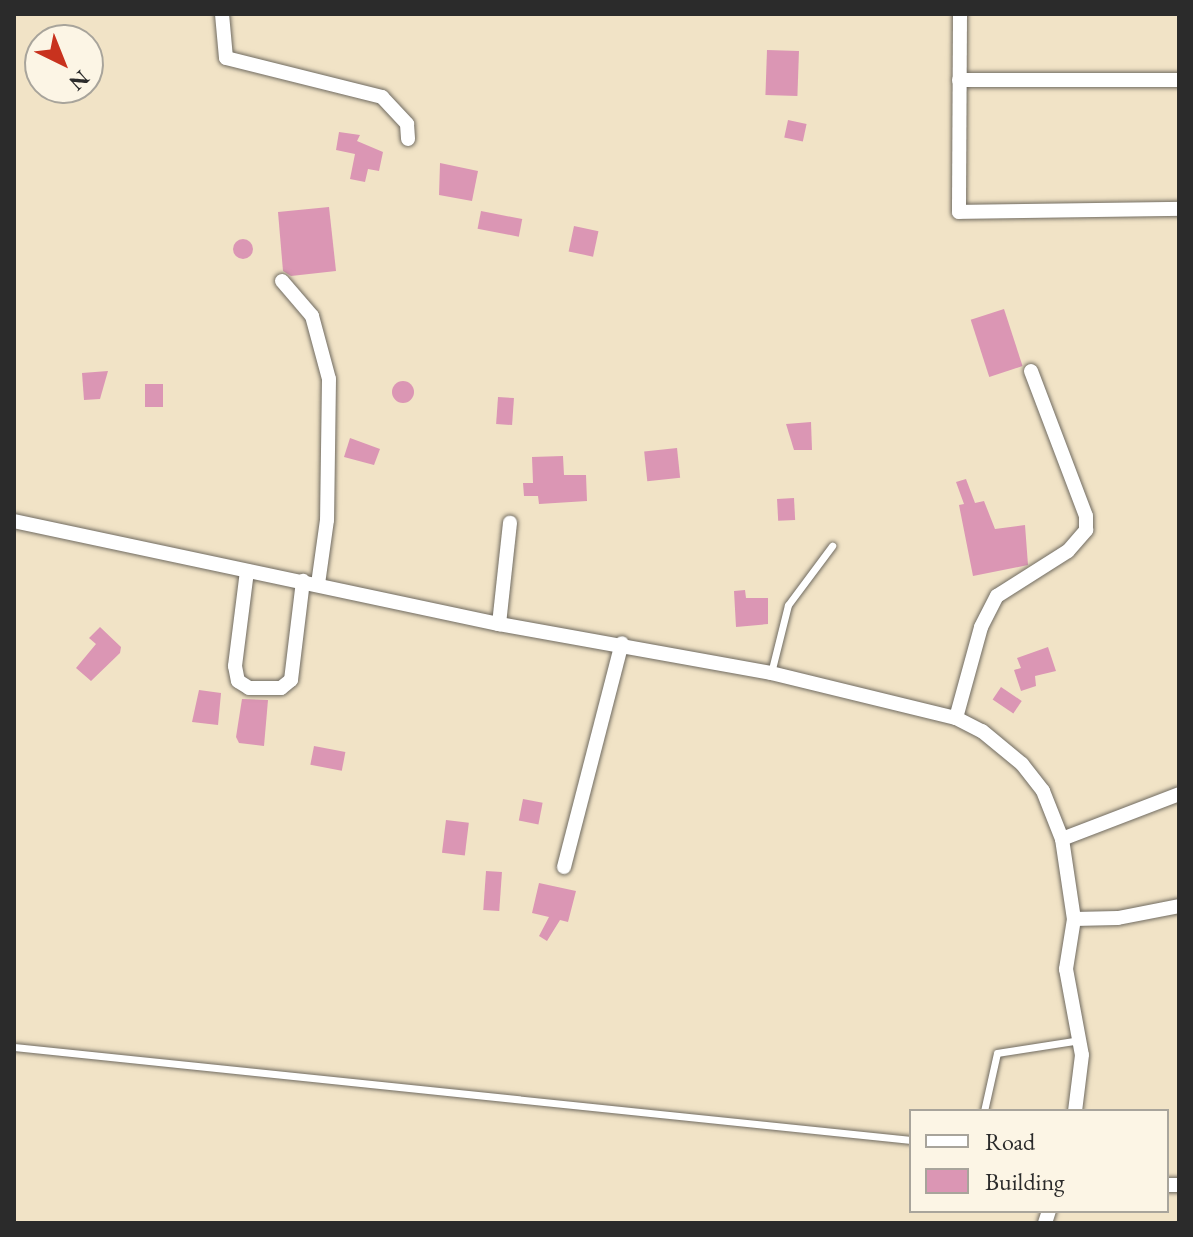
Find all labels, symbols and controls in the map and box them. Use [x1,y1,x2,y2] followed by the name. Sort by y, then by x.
[24,24,104,104] north arrow
[63,64,96,97] text: N
[909,1109,1169,1213] legend
[985,1126,1035,1157] text: Road
[985,1166,1065,1197] text: Building

